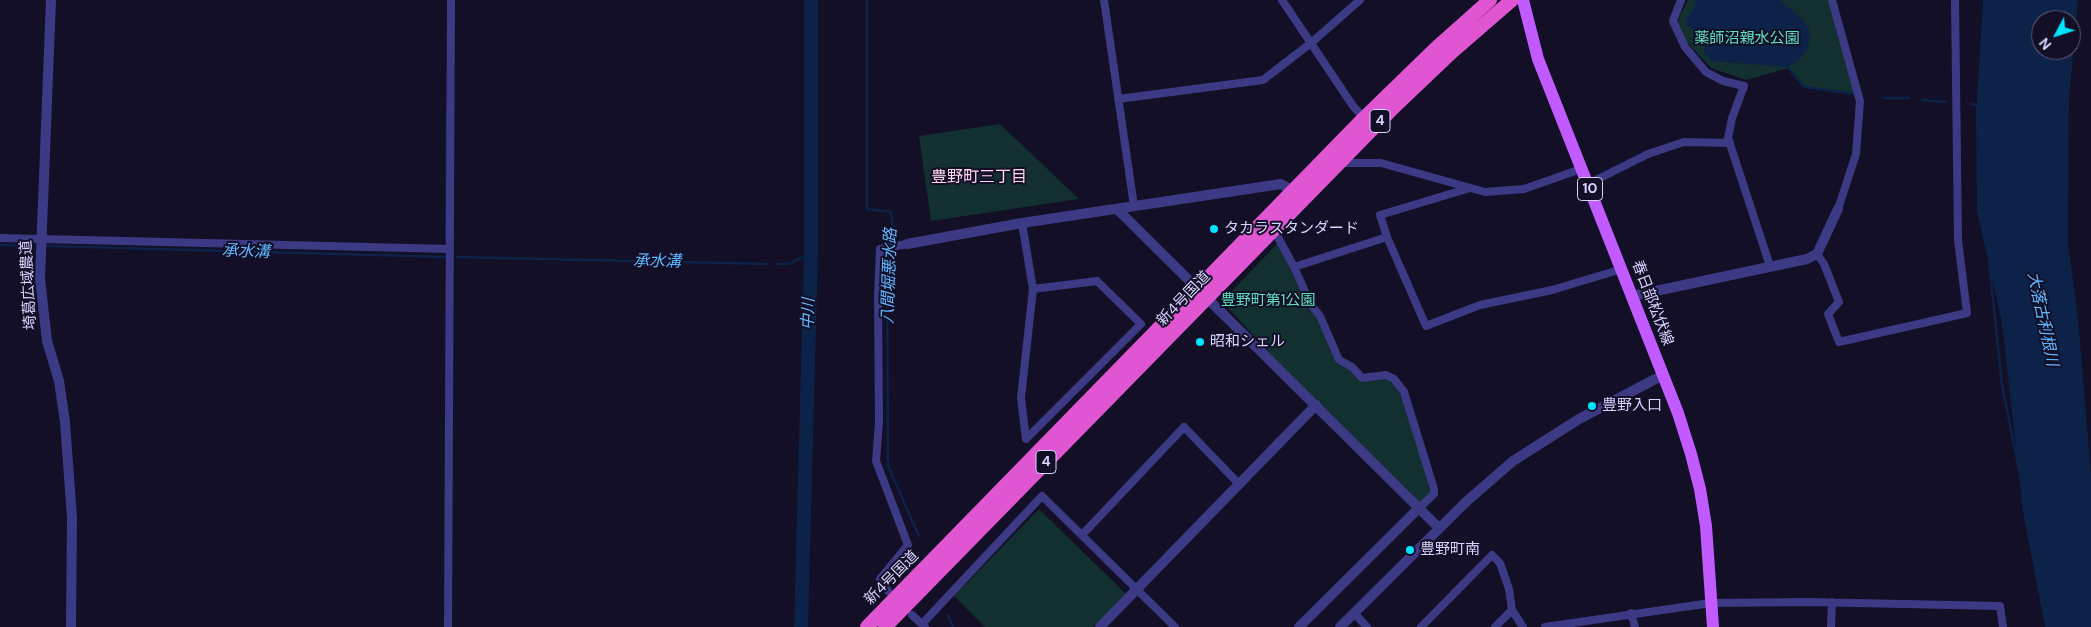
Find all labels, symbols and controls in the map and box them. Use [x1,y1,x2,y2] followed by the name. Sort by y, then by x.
[2031,10,2081,60] north arrow
[1695,30,1799,48] park label: 薬師沼親水公園
[2035,34,2055,54] text: N
[1370,110,1390,132] road number: 4
[931,168,1027,188] district label: 豊野町三丁目
[1578,178,1602,200] road number: 10
[1224,220,1359,238] place label: タカラスタンダード
[1208,223,1220,235] marker: タカラスタンダード
[879,228,901,324] water label: 八間堀悪水路
[18,240,40,330] street label: 埼葛広域農道
[222,242,270,262] water label: 承水溝
[633,252,681,272] water label: 承水溝
[1627,258,1677,348] street label: 春日部松伏線
[1154,268,1214,330] street label: 新4号国道
[2023,270,2061,368] water label: 大落古利根川
[1221,292,1315,310] park label: 豊野町第1公園
[799,298,819,330] water label: 中川
[1210,333,1285,351] place label: 昭和シェル
[1194,336,1206,348] marker: 昭和シェル
[1602,397,1662,415] place label: 豊野入口
[1586,400,1598,412] marker: 豊野入口
[1036,451,1056,474] road number: 4
[1420,541,1480,559] place label: 豊野町南
[1404,544,1416,556] marker: 豊野町南
[861,547,923,609] street label: 新4号国道

